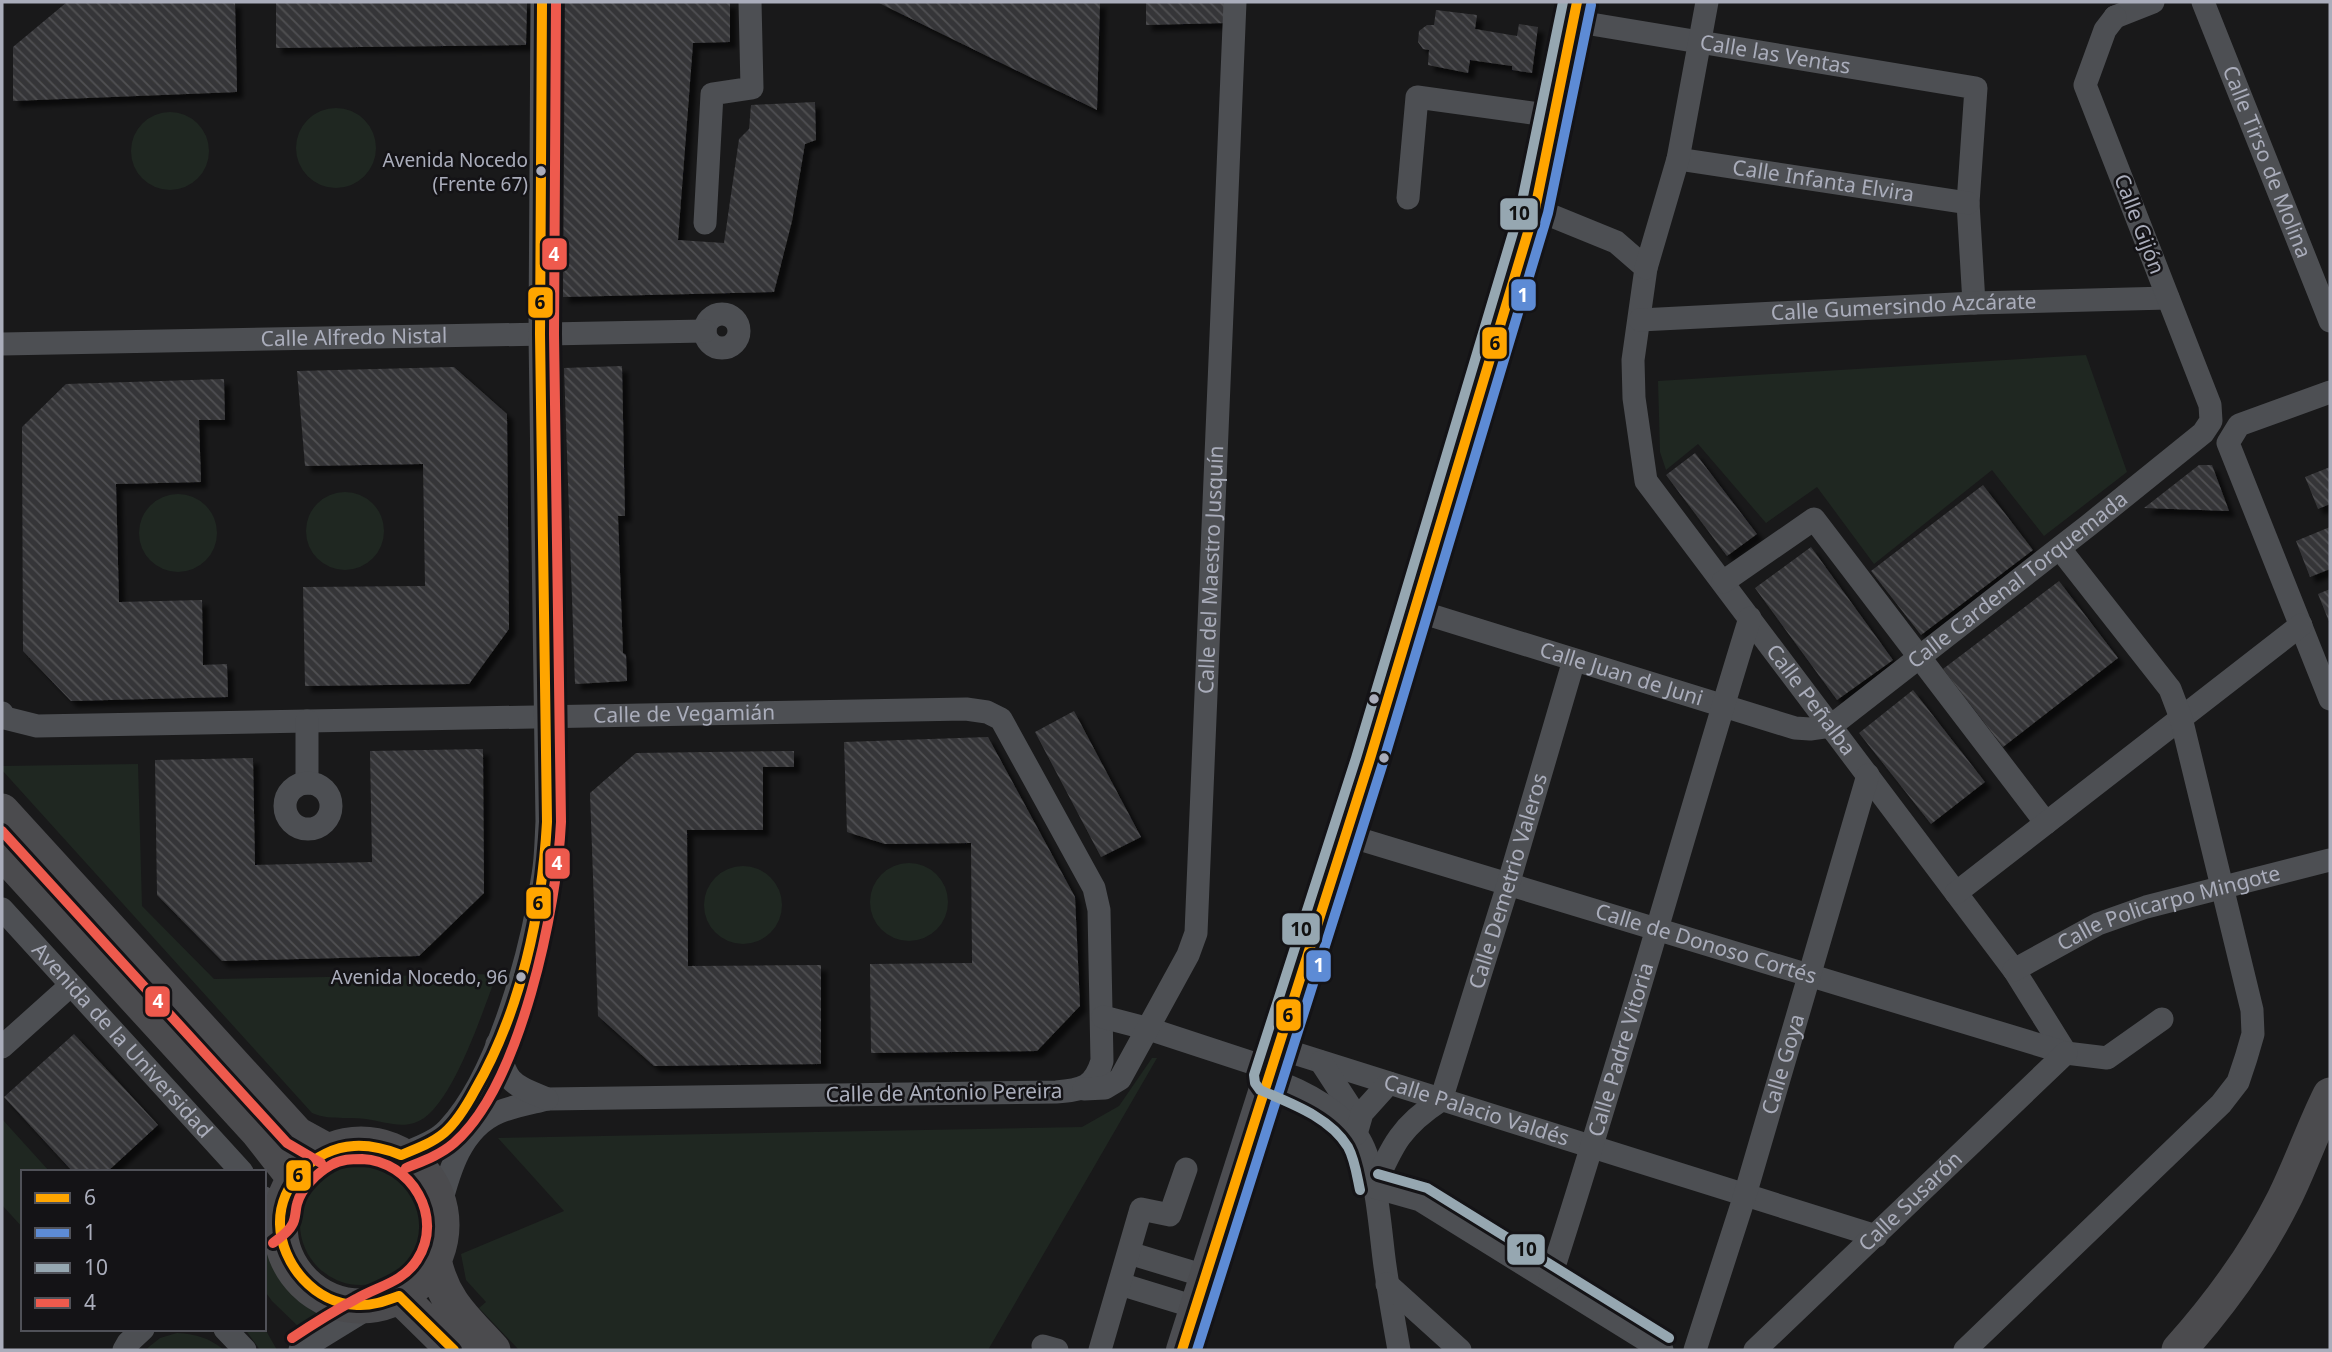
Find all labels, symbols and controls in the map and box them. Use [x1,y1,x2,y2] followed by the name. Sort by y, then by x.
[1698,27,1853,80] street label: Calle las Ventas
[2217,61,2318,262] street label: Calle Tirso de Molina
[383,147,528,197] place label: Avenida Nocedo (Frente 67)
[1731,152,1916,208] street label: Calle Infanta Elvira
[534,164,548,178] marker: Avenida Nocedo (Frente 67)
[2108,170,2172,278] street label: Calle Gijón
[1499,197,1539,231] line badge: 10
[1508,200,1530,226] text: 10
[541,237,568,271] line badge: 4
[549,241,560,267] text: 4
[1510,278,1537,312] line badge: 1
[1518,282,1528,308] text: 1
[527,286,554,319] line badge: 6
[1770,286,2037,326] street label: Calle Gumersindo Azcárate
[535,289,546,315] text: 6
[260,321,448,352] street label: Calle Alfredo Nistal
[1481,326,1508,360] line badge: 6
[1490,330,1501,356] text: 6
[1191,445,1229,695] street label: Calle del Maestro Jusquín
[1901,485,2133,674] street label: Calle Cardenal Torquemada
[1536,635,1707,712] street label: Calle Juan de Juni
[1761,638,1863,761] street label: Calle Peñalba
[1367,692,1381,706] unlabelled marker
[593,697,775,729] street label: Calle de Vegamián
[1377,751,1391,765] unlabelled marker
[1461,770,1553,992] street label: Calle Demetrio Valeros
[544,847,571,880] line badge: 4
[552,850,563,876] text: 4
[2052,858,2283,957] street label: Calle Policarpo Mingote
[525,886,552,920] line badge: 6
[533,890,544,916] text: 6
[1592,896,1820,990] street label: Calle de Donoso Cortés
[1281,912,1321,946] line badge: 10
[1290,916,1312,942] text: 10
[26,936,219,1144] street label: Avenida de la Universidad
[1305,949,1332,983] line badge: 1
[1314,952,1324,978] text: 1
[1581,959,1659,1140] street label: Calle Padre Vitoria
[331,964,508,990] place label: Avenida Nocedo, 96
[514,970,528,984] marker: Avenida Nocedo, 96
[144,985,171,1018] line badge: 4
[153,988,164,1014] text: 4
[1275,998,1302,1032] line badge: 6
[1283,1002,1294,1028] text: 6
[1754,1011,1810,1118] street label: Calle Goya
[1381,1067,1573,1152] street label: Calle Palacio Valdés
[825,1076,1063,1108] street label: Calle de Antonio Pereira
[1852,1145,1968,1257] street label: Calle Susarón
[285,1159,312,1192] line badge: 6
[293,1162,304,1188] text: 6
[21,1170,266,1331] legend
[84,1183,96,1211] text: 6
[84,1218,96,1246] text: 1
[1506,1233,1546,1266] line badge: 10
[1515,1236,1537,1262] text: 10
[84,1253,108,1281] text: 10
[84,1288,96,1316] text: 4

